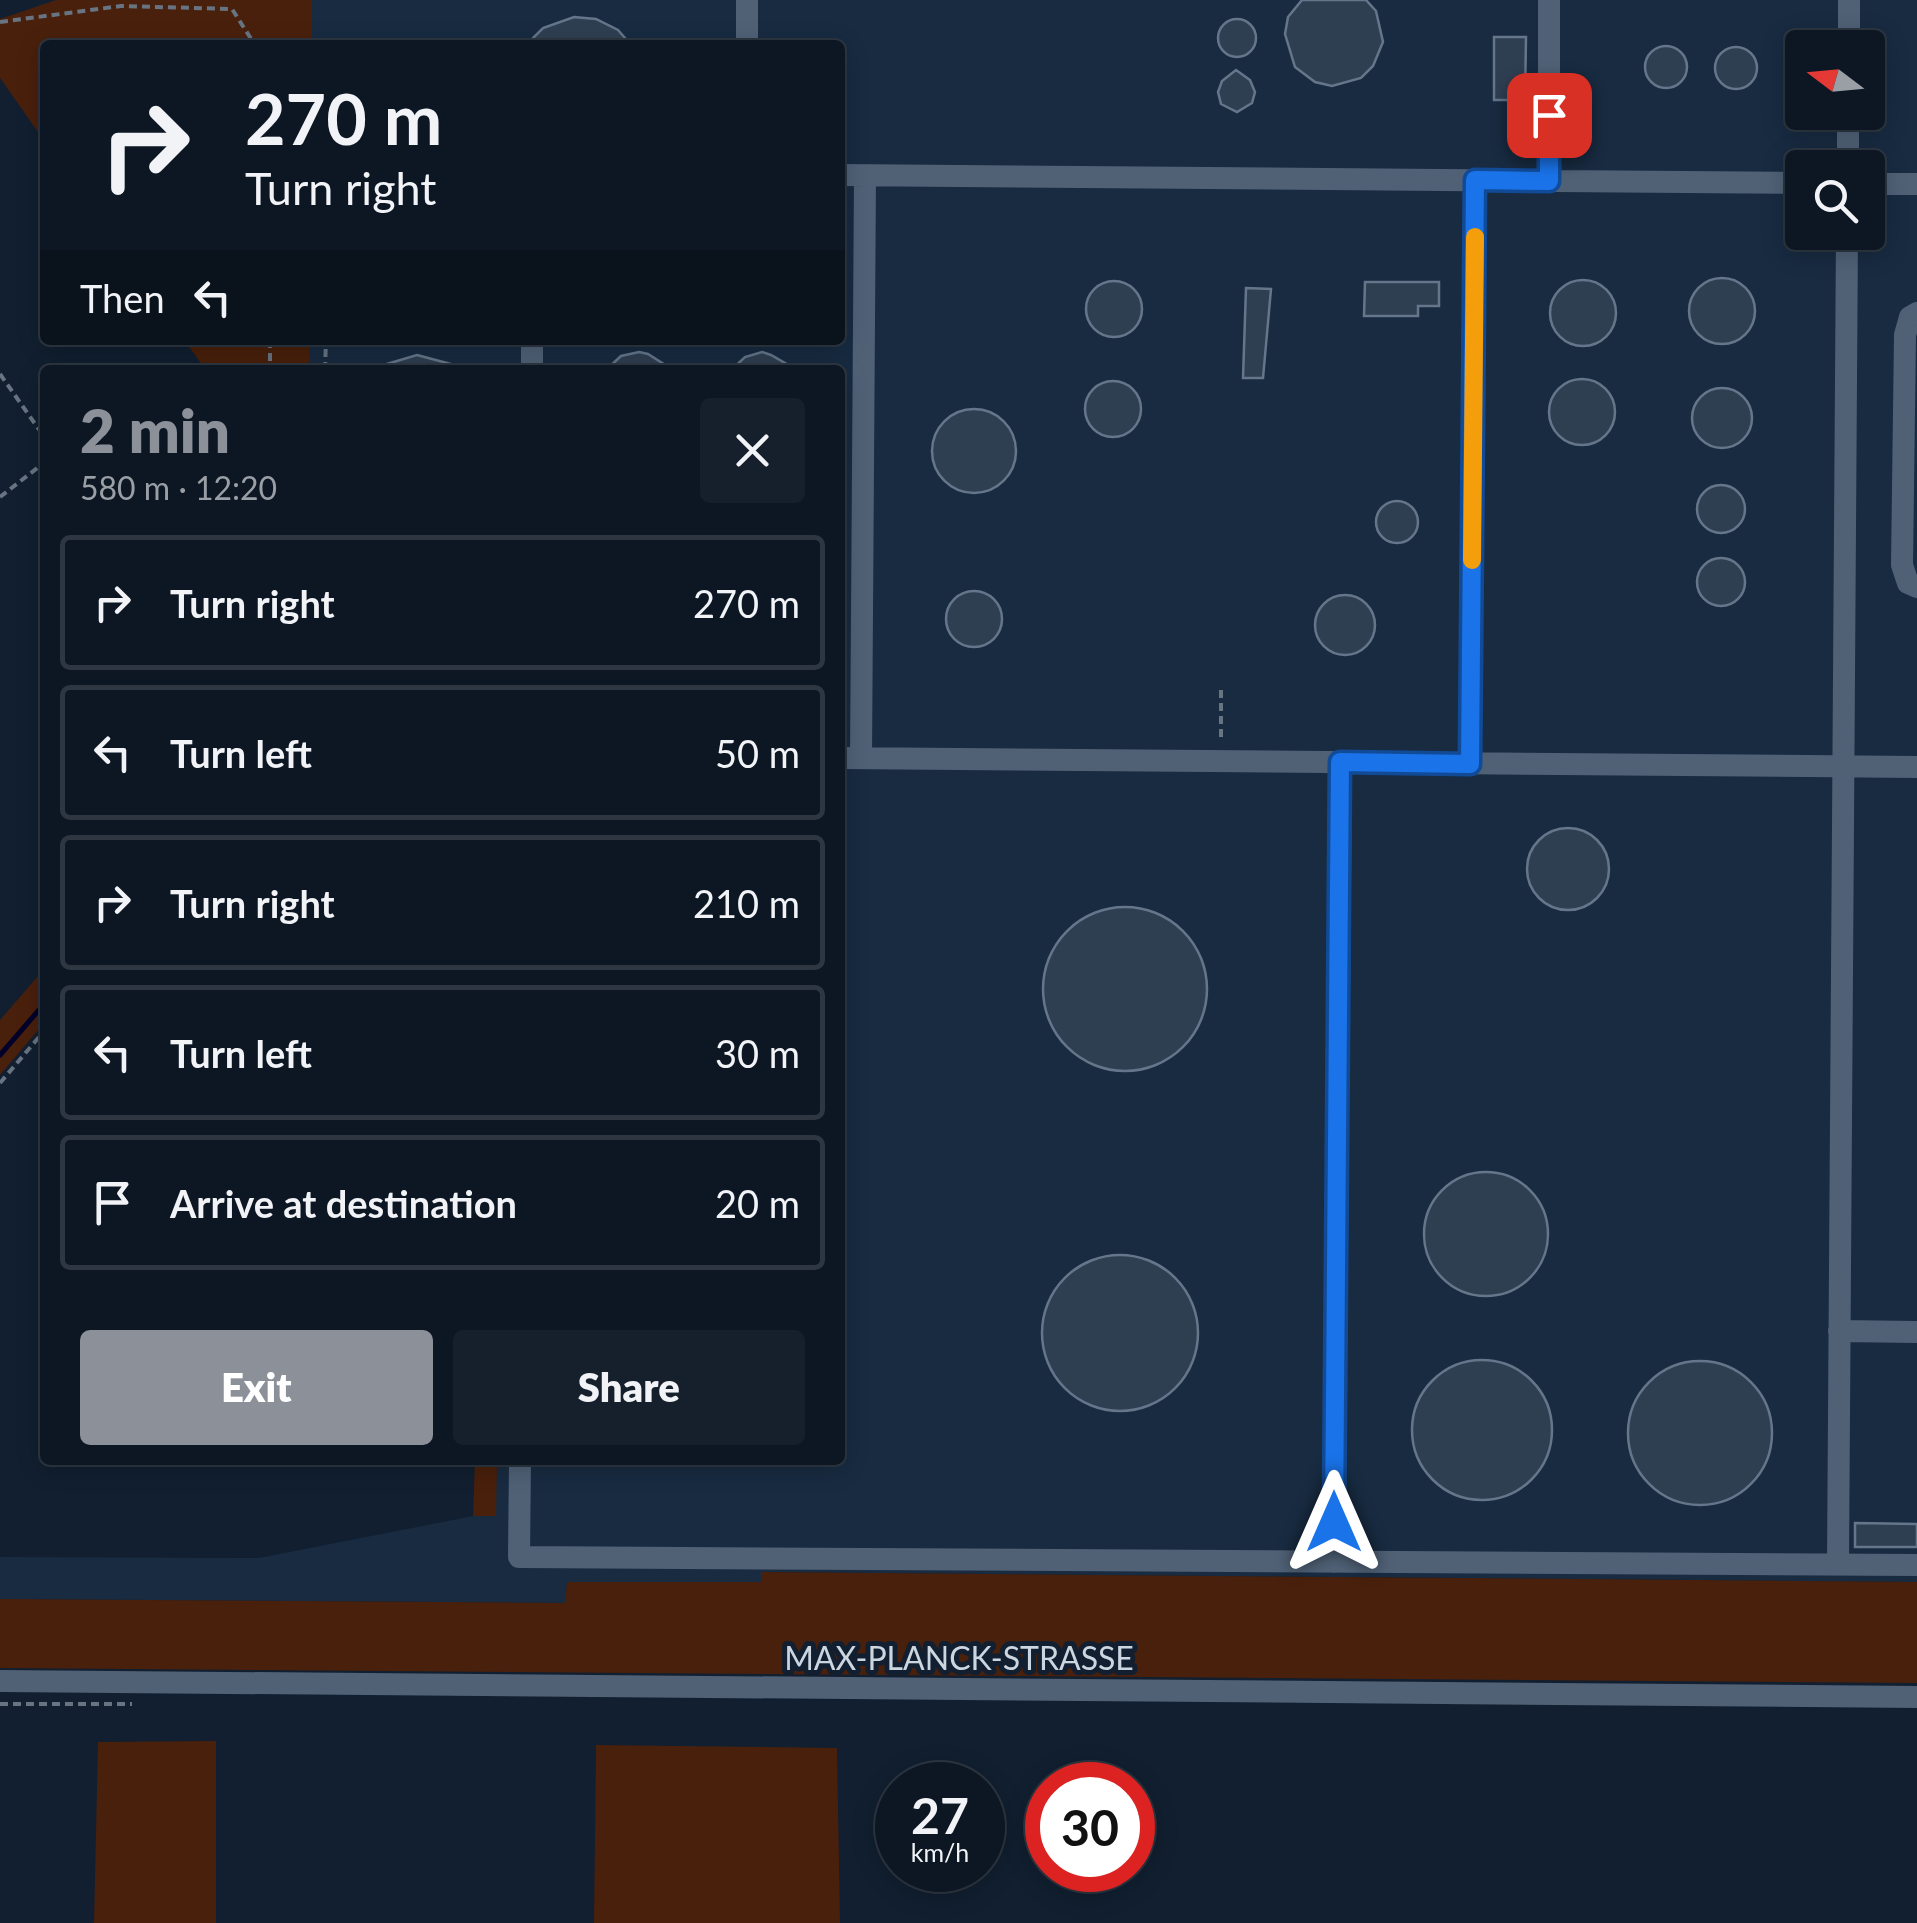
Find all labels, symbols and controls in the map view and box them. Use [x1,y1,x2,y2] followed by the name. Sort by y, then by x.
[1785,30,1885,130] north arrow
[1785,30,1885,250] map controls
[1507,73,1592,158] pin
[245,76,442,160] text: 270 m
[80,80,210,210] icon: right
[1522,88,1577,143] icon: arrive
[1785,150,1885,250] button: search
[245,161,436,215] text: Turn right
[185,270,240,325] icon: left
[80,275,165,321] text: Then
[80,394,230,466] text: 2 min
[700,398,805,503] button: close
[80,468,277,507] text: 580 m · 12:20
[85,575,140,630] icon: right
[170,580,335,626] text: Turn right
[693,580,800,626] text: 270 m
[85,725,140,780] icon: left
[170,730,312,776] text: Turn left
[715,730,800,776] text: 50 m
[85,875,140,930] icon: right
[170,880,335,926] text: Turn right
[693,880,800,926] text: 210 m
[85,1025,140,1080] icon: left
[170,1030,312,1076] text: Turn left
[715,1030,800,1076] text: 30 m
[85,1175,140,1230] icon: arrive
[170,1180,517,1226] text: Arrive at destination
[715,1180,800,1226] text: 20 m
[80,1330,433,1445] button: Exit
[453,1330,805,1445] button: Share
[1282,1470,1386,1574] position arrow
[784,1638,1134,1677] street label: MAX-PLANCK-STRASSE
[1025,1762,1155,1892] speed limit sign: 30
[911,1785,969,1845] text: 27
[911,1837,969,1867] text: km/h

